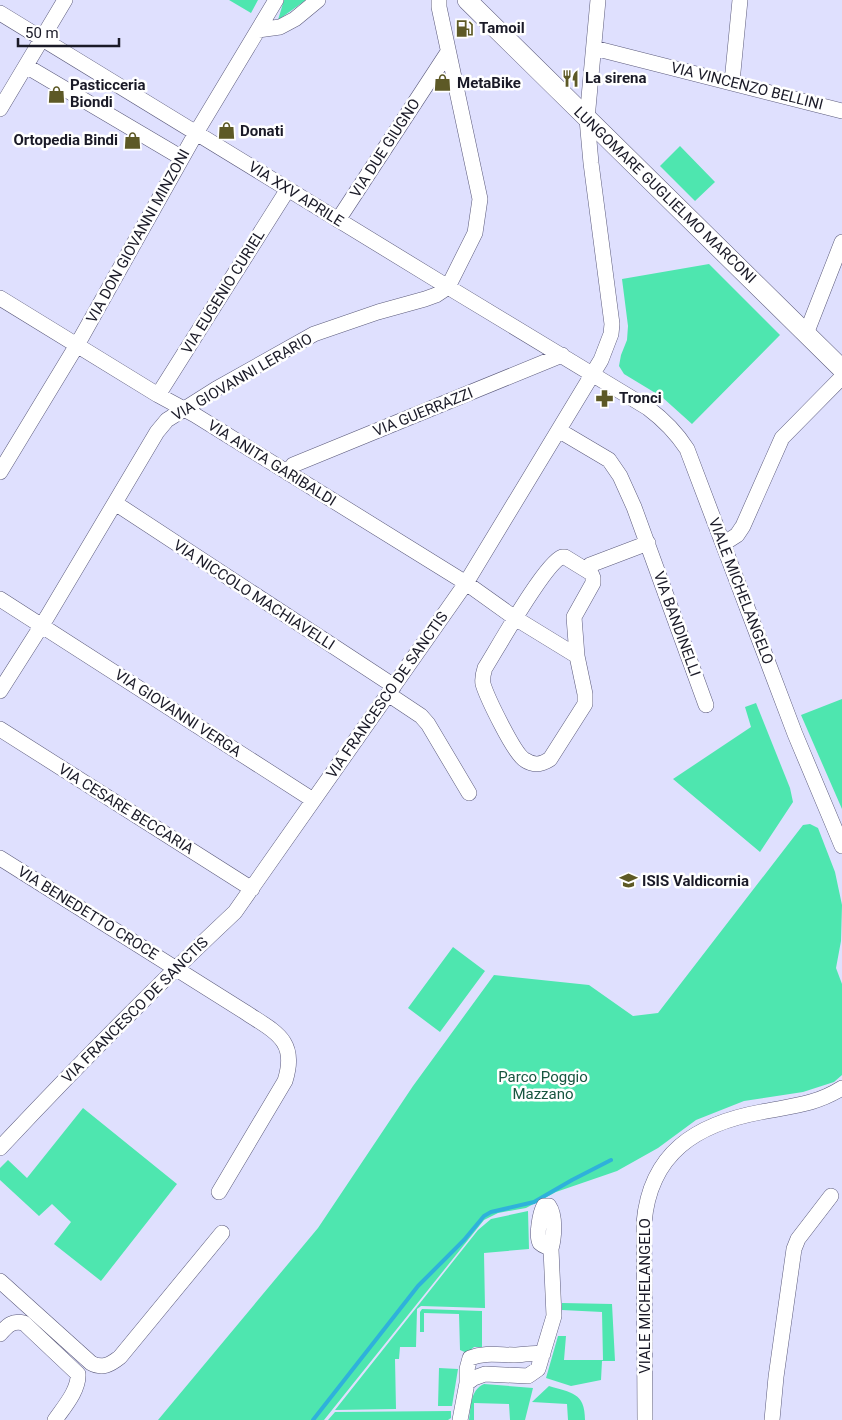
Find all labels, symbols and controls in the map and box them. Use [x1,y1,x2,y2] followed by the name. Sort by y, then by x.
[18,15,119,47] scale bar
[455,18,475,38] fuel station icon: Tamoil
[479,19,525,37] place label: Tamoil
[25,24,59,42] text: 50 m
[669,58,825,114] street label: VIA VINCENZO BELLINI
[561,68,581,88] restaurant icon: La sirena
[585,69,646,87] place label: La sirena
[433,73,453,93] shop icon: MetaBike
[457,74,521,92] place label: MetaBike
[70,76,146,111] place label: Pasticceria Biondi
[46,84,66,104] shop icon: Pasticceria Biondi
[346,95,424,201] street label: VIA DUE GIUGNO
[570,103,760,287] street label: LUNGOMARE GUGLIELMO MARCONI
[216,121,236,141] shop icon: Donati
[240,122,284,140] place label: Donati
[122,130,142,150] shop icon: Ortopedia Bindi
[13,131,118,149] place label: Ortopedia Bindi
[83,146,193,326] street label: VIA DON GIOVANNI MINZONI
[245,158,347,231] street label: VIA XXV APRILE
[178,227,268,357] street label: VIA EUGENIO CURIEL
[169,329,315,425] street label: VIA GIOVANNI LERARIO
[370,384,476,440] street label: VIA GUERRAZZI
[595,388,615,408] pharmacy icon: Tronci
[619,389,662,407] place label: Tronci
[204,416,340,510] street label: VIA ANITA GARIBALDI
[705,515,777,667] street label: VIALE MICHELANGELO
[170,536,338,654] street label: VIA NICCOLO MACHIAVELLI
[650,569,704,679] street label: VIA BANDINELLI
[322,608,452,782] street label: VIA FRANCESCO DE SANCTIS
[111,665,245,761] street label: VIA GIOVANNI VERGA
[55,760,197,858] street label: VIA CESARE BECCARIA
[14,862,162,964] street label: VIA BENEDETTO CROCE
[618,871,638,891] school or university icon: ISIS Valdicornia
[642,872,749,890] place label: ISIS Valdicornia
[58,933,212,1087] street label: VIA FRANCESCO DE SANCTIS
[498,1068,588,1103] park label: Parco Poggio Mazzano
[636,1218,654,1374] street label: VIALE MICHELANGELO

